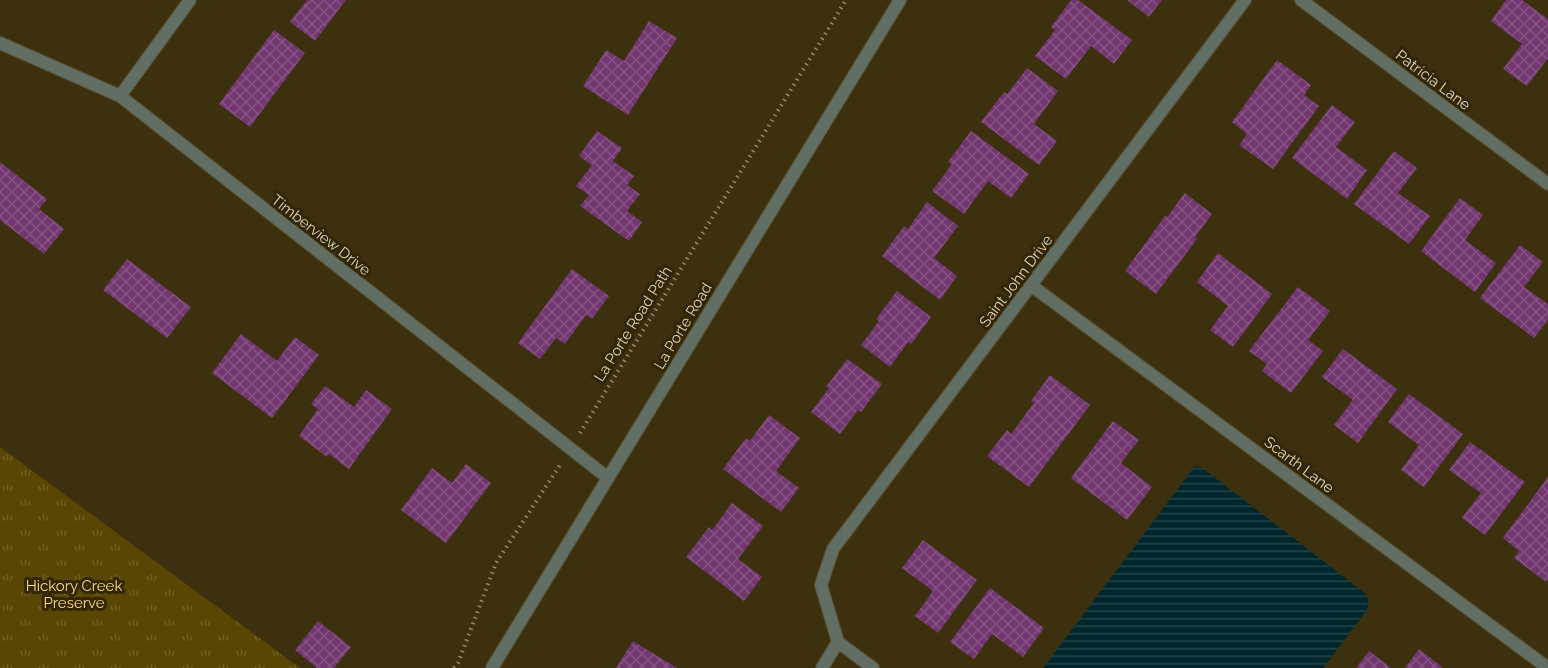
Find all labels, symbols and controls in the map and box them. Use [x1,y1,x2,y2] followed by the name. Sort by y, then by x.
[1392,46,1474,114] street label: Patricia Lane
[268,191,374,279] street label: Timberview Drive
[975,231,1057,331] street label: Saint John Drive
[590,263,676,385] street label: La Porte Road Path
[650,280,716,372] street label: La Porte Road
[1260,433,1338,497] street label: Scarth Lane
[26,577,122,612] park label: Hickory Creek Preserve

